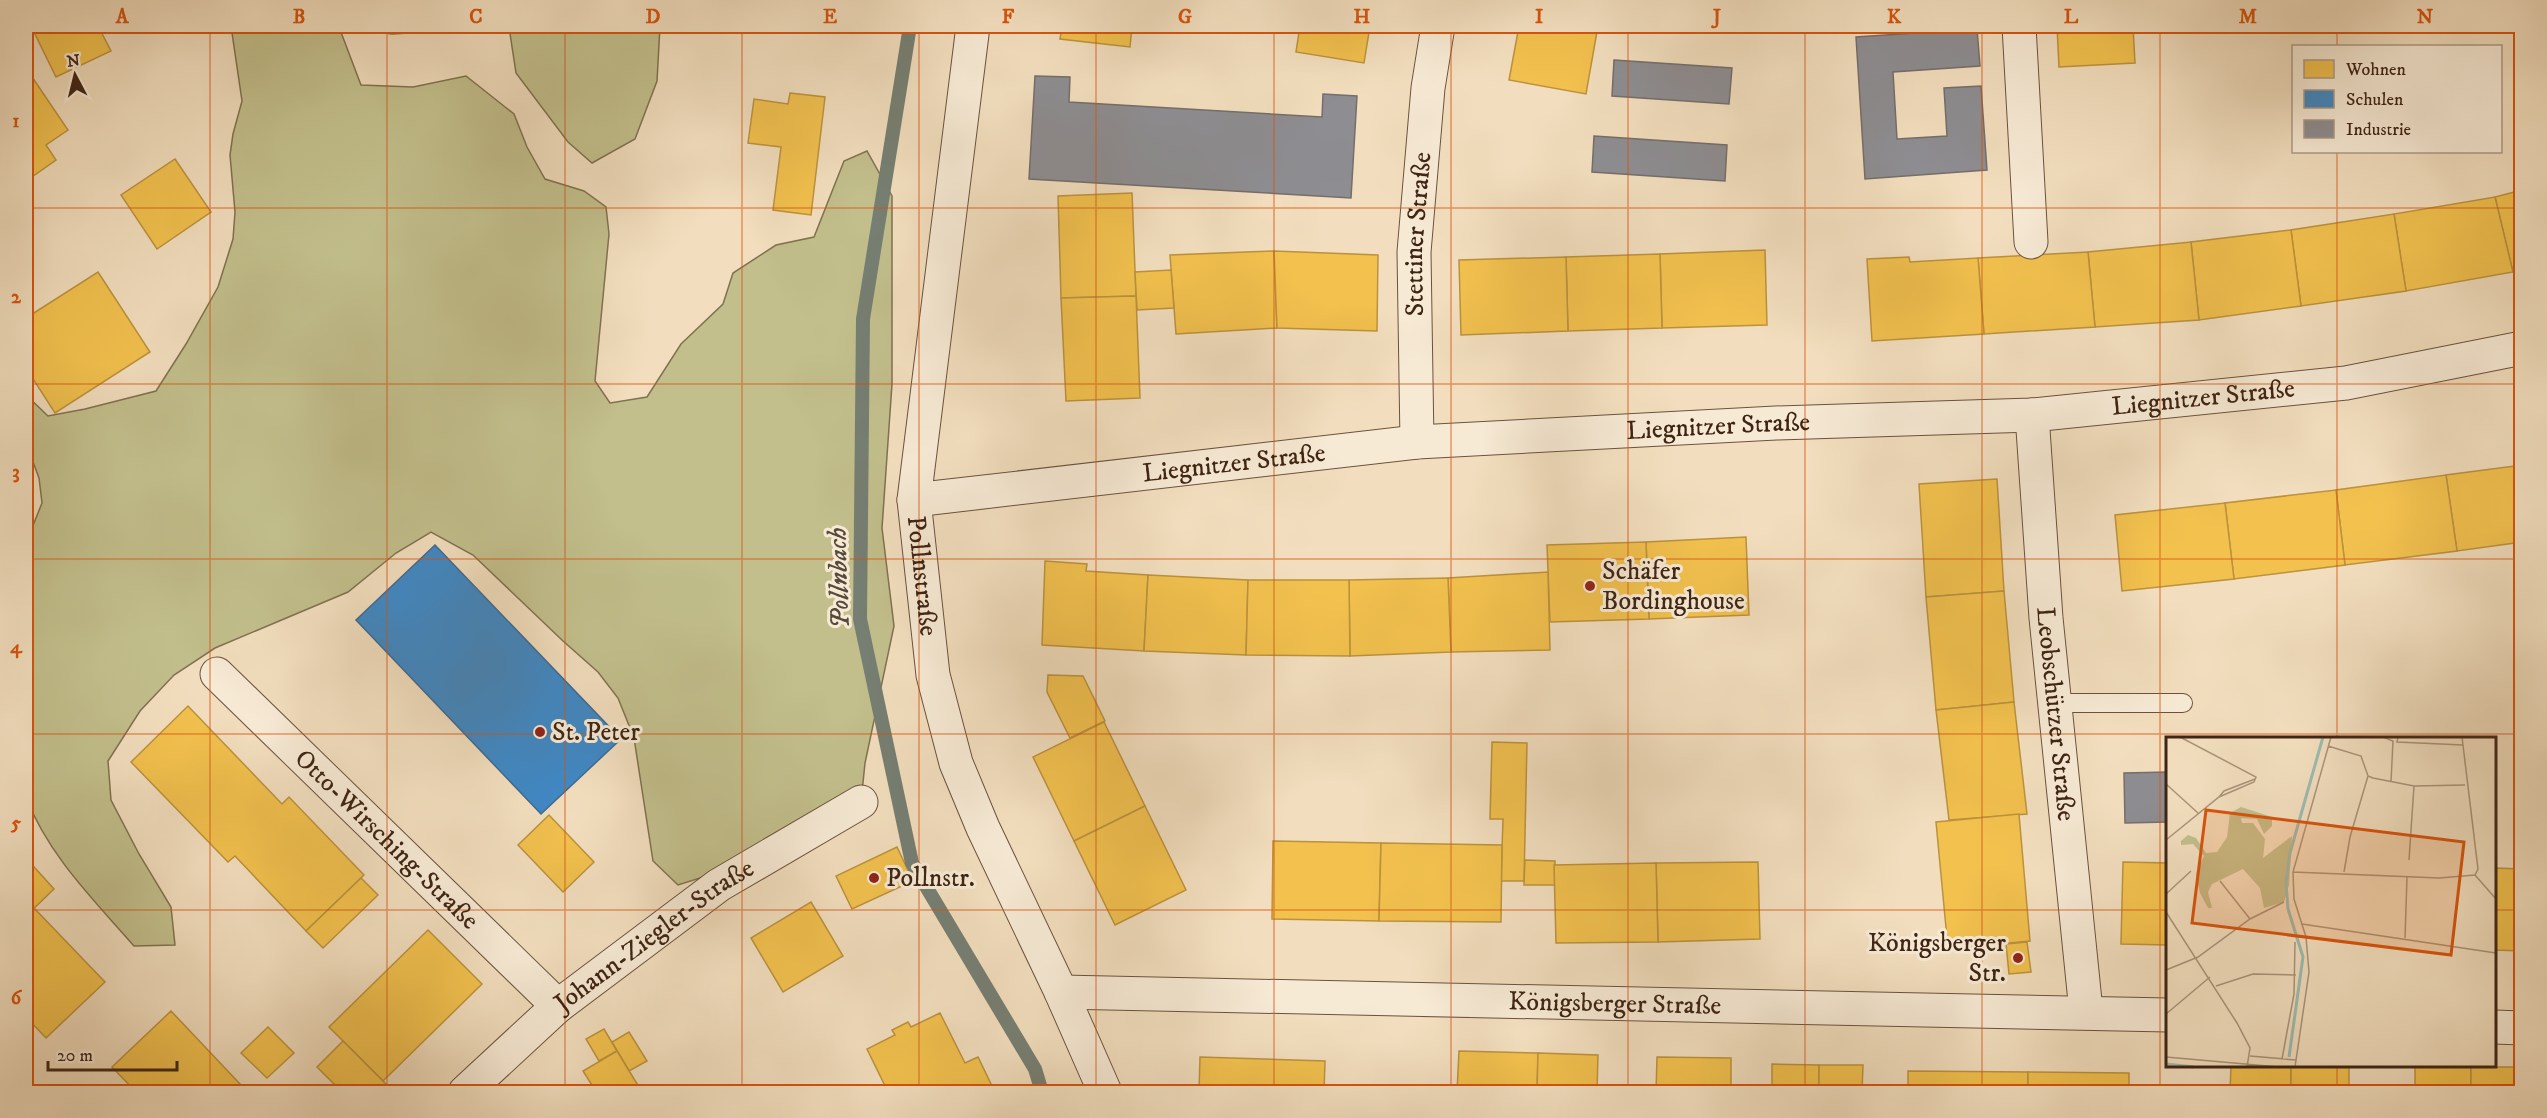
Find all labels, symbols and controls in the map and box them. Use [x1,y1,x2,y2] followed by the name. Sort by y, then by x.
[115,5,130,30] text: A
[293,5,305,30] text: B
[469,5,483,30] text: C
[646,5,661,30] text: D
[823,5,837,30] text: E
[1002,5,1015,30] text: F
[1178,5,1192,30] text: G
[1354,5,1371,30] text: H
[1535,5,1543,30] text: I
[1711,5,1721,30] text: J
[1887,5,1902,30] text: K
[2064,5,2079,30] text: L
[2239,5,2257,30] text: M
[2417,5,2434,30] text: N
[45,45,105,105] north arrow
[2292,45,2502,153] legend
[66,50,81,72] text: N
[2345,59,2407,81] text: Wohnen
[2346,89,2404,111] text: Schulen
[12,109,20,134] text: 1
[2346,119,2411,141] text: Industrie
[1397,151,1439,317] street label: Stettiner Straße
[11,285,22,310] text: 2
[2110,372,2296,423] street label: Liegnitzer Straße
[1626,405,1811,447] street label: Liegnitzer Straße
[1141,436,1327,490] street label: Liegnitzer Straße
[12,460,20,485] text: 3
[899,514,945,638] street label: Pollnstraße
[820,527,858,629] water label: Pollnbach
[1602,555,1745,618] place label: Schäfer Bordinghouse
[1583,579,1597,593] marker: Schäfer Bordinghouse
[2029,606,2083,823] street label: Leobschützer Straße
[10,635,23,660] text: 4
[552,716,640,749] place label: St. Peter
[533,725,547,739] marker: St. Peter
[2166,737,2496,1067] inset map
[288,742,486,937] street label: Otto-Wirsching-Straße
[10,811,21,836] text: 5
[546,852,760,1021] street label: Johann-Ziegler-Straße
[886,862,975,895] place label: Pollnstr.
[867,871,881,885] marker: Pollnstr.
[1868,927,2006,990] place label: Königsberger Str.
[2011,951,2025,965] marker: Königsberger Str.
[1508,985,1722,1022] street label: Königsberger Straße
[11,986,23,1011] text: 6
[48,1034,177,1072] scale bar
[57,1045,93,1067] text: 20 m

